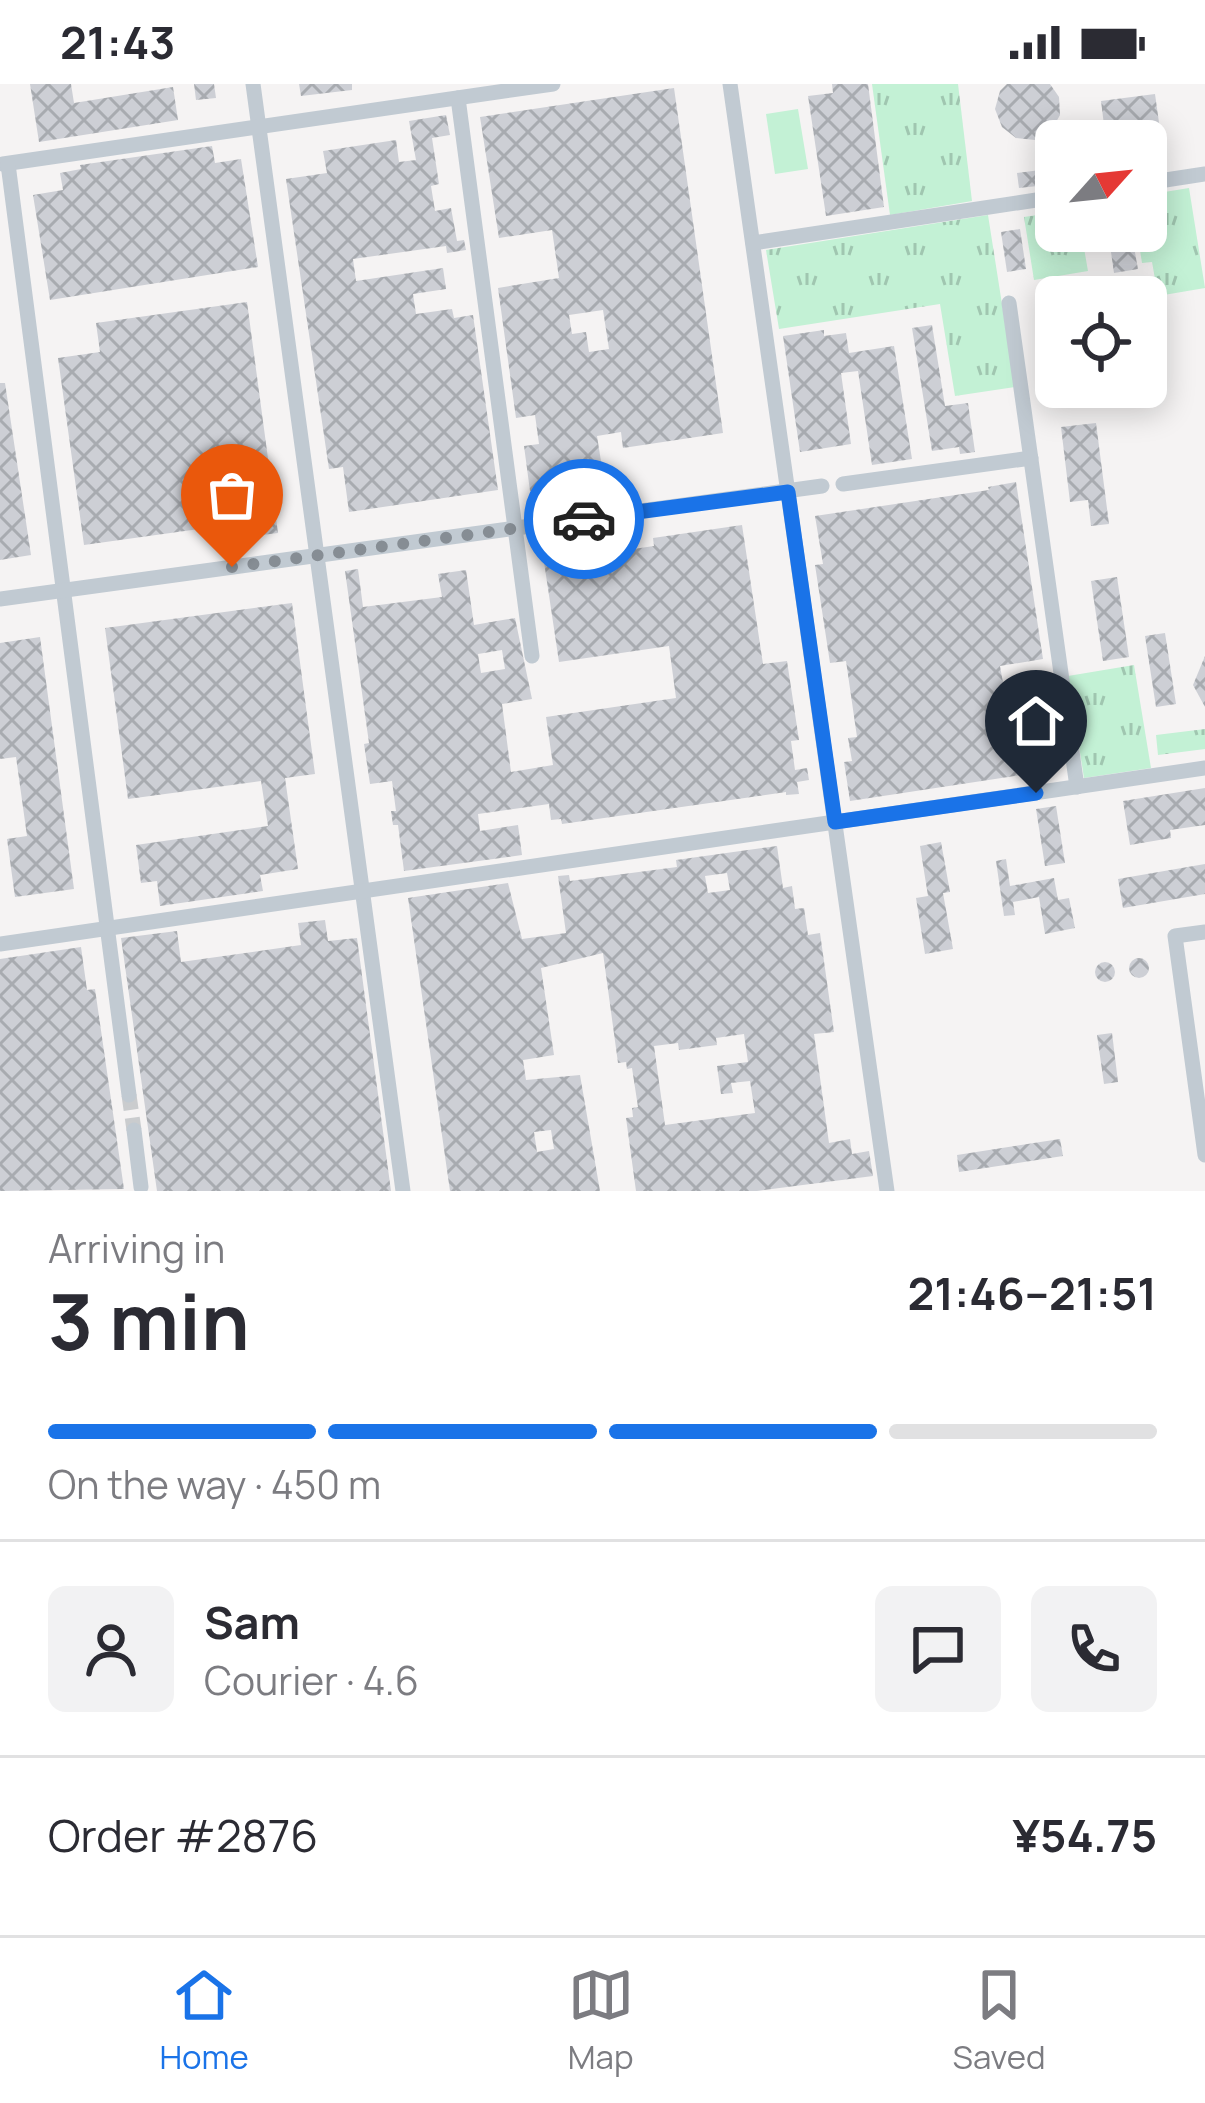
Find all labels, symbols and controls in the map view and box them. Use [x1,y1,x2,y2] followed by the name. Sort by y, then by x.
[60,11,175,73] text: 21:43
[1035,120,1167,252] north arrow
[1035,120,1167,408] map controls
[1035,276,1167,408] button: locate
[181,444,283,567] pin
[524,459,644,579] courier
[199,462,265,528] icon: bag
[551,486,617,552] icon: car
[985,670,1087,793] pin
[1003,688,1069,754] icon: home
[48,1221,225,1275] text: Arriving in
[907,1262,1157,1324] text: 21:46–21:51
[48,1267,250,1373] text: 3 min
[48,1457,381,1511] text: On the way · 450 m
[48,1586,174,1712] button: person
[875,1586,1001,1712] button: chat
[1031,1586,1157,1712] button: phone
[204,1591,300,1653] text: Sam
[204,1653,419,1707] text: Courier · 4.6
[48,1804,318,1866] text: Order #2876
[1013,1804,1157,1866] text: ¥54.75
[159,1962,249,2079] tab: Home
[568,1962,634,2079] tab: Map
[953,1962,1046,2079] tab: Saved

